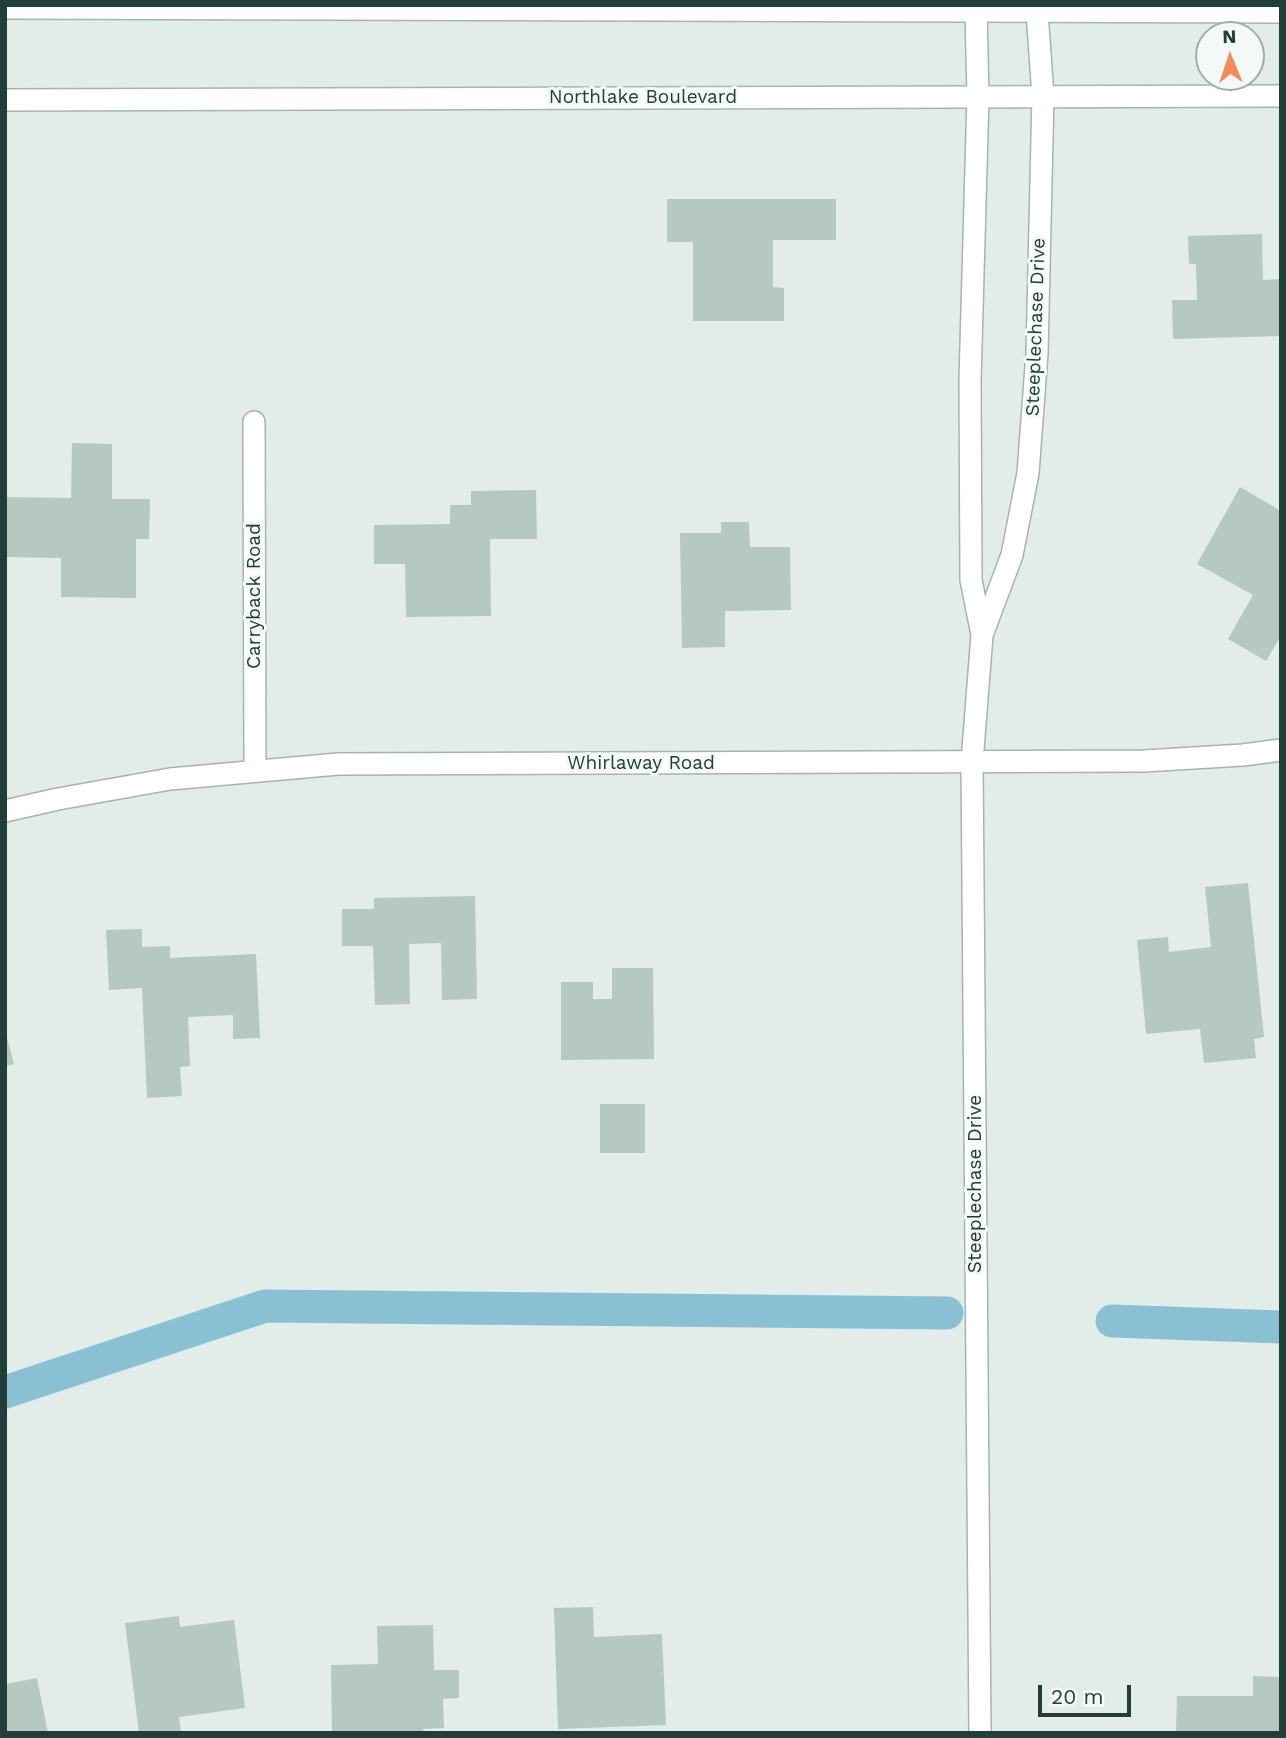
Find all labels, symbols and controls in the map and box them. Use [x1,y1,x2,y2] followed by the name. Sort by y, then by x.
[1195,21,1265,91] north arrow
[1222,25,1237,48] text: N
[549,86,737,108] street label: Northlake Boulevard
[1021,237,1051,417] street label: Steeplechase Drive
[243,523,265,669] street label: Carryback Road
[567,752,715,774] street label: Whirlaway Road
[964,1095,986,1273] street label: Steeplechase Drive
[1041,1672,1134,1716] scale bar
[1051,1684,1103,1709] text: 20 m

